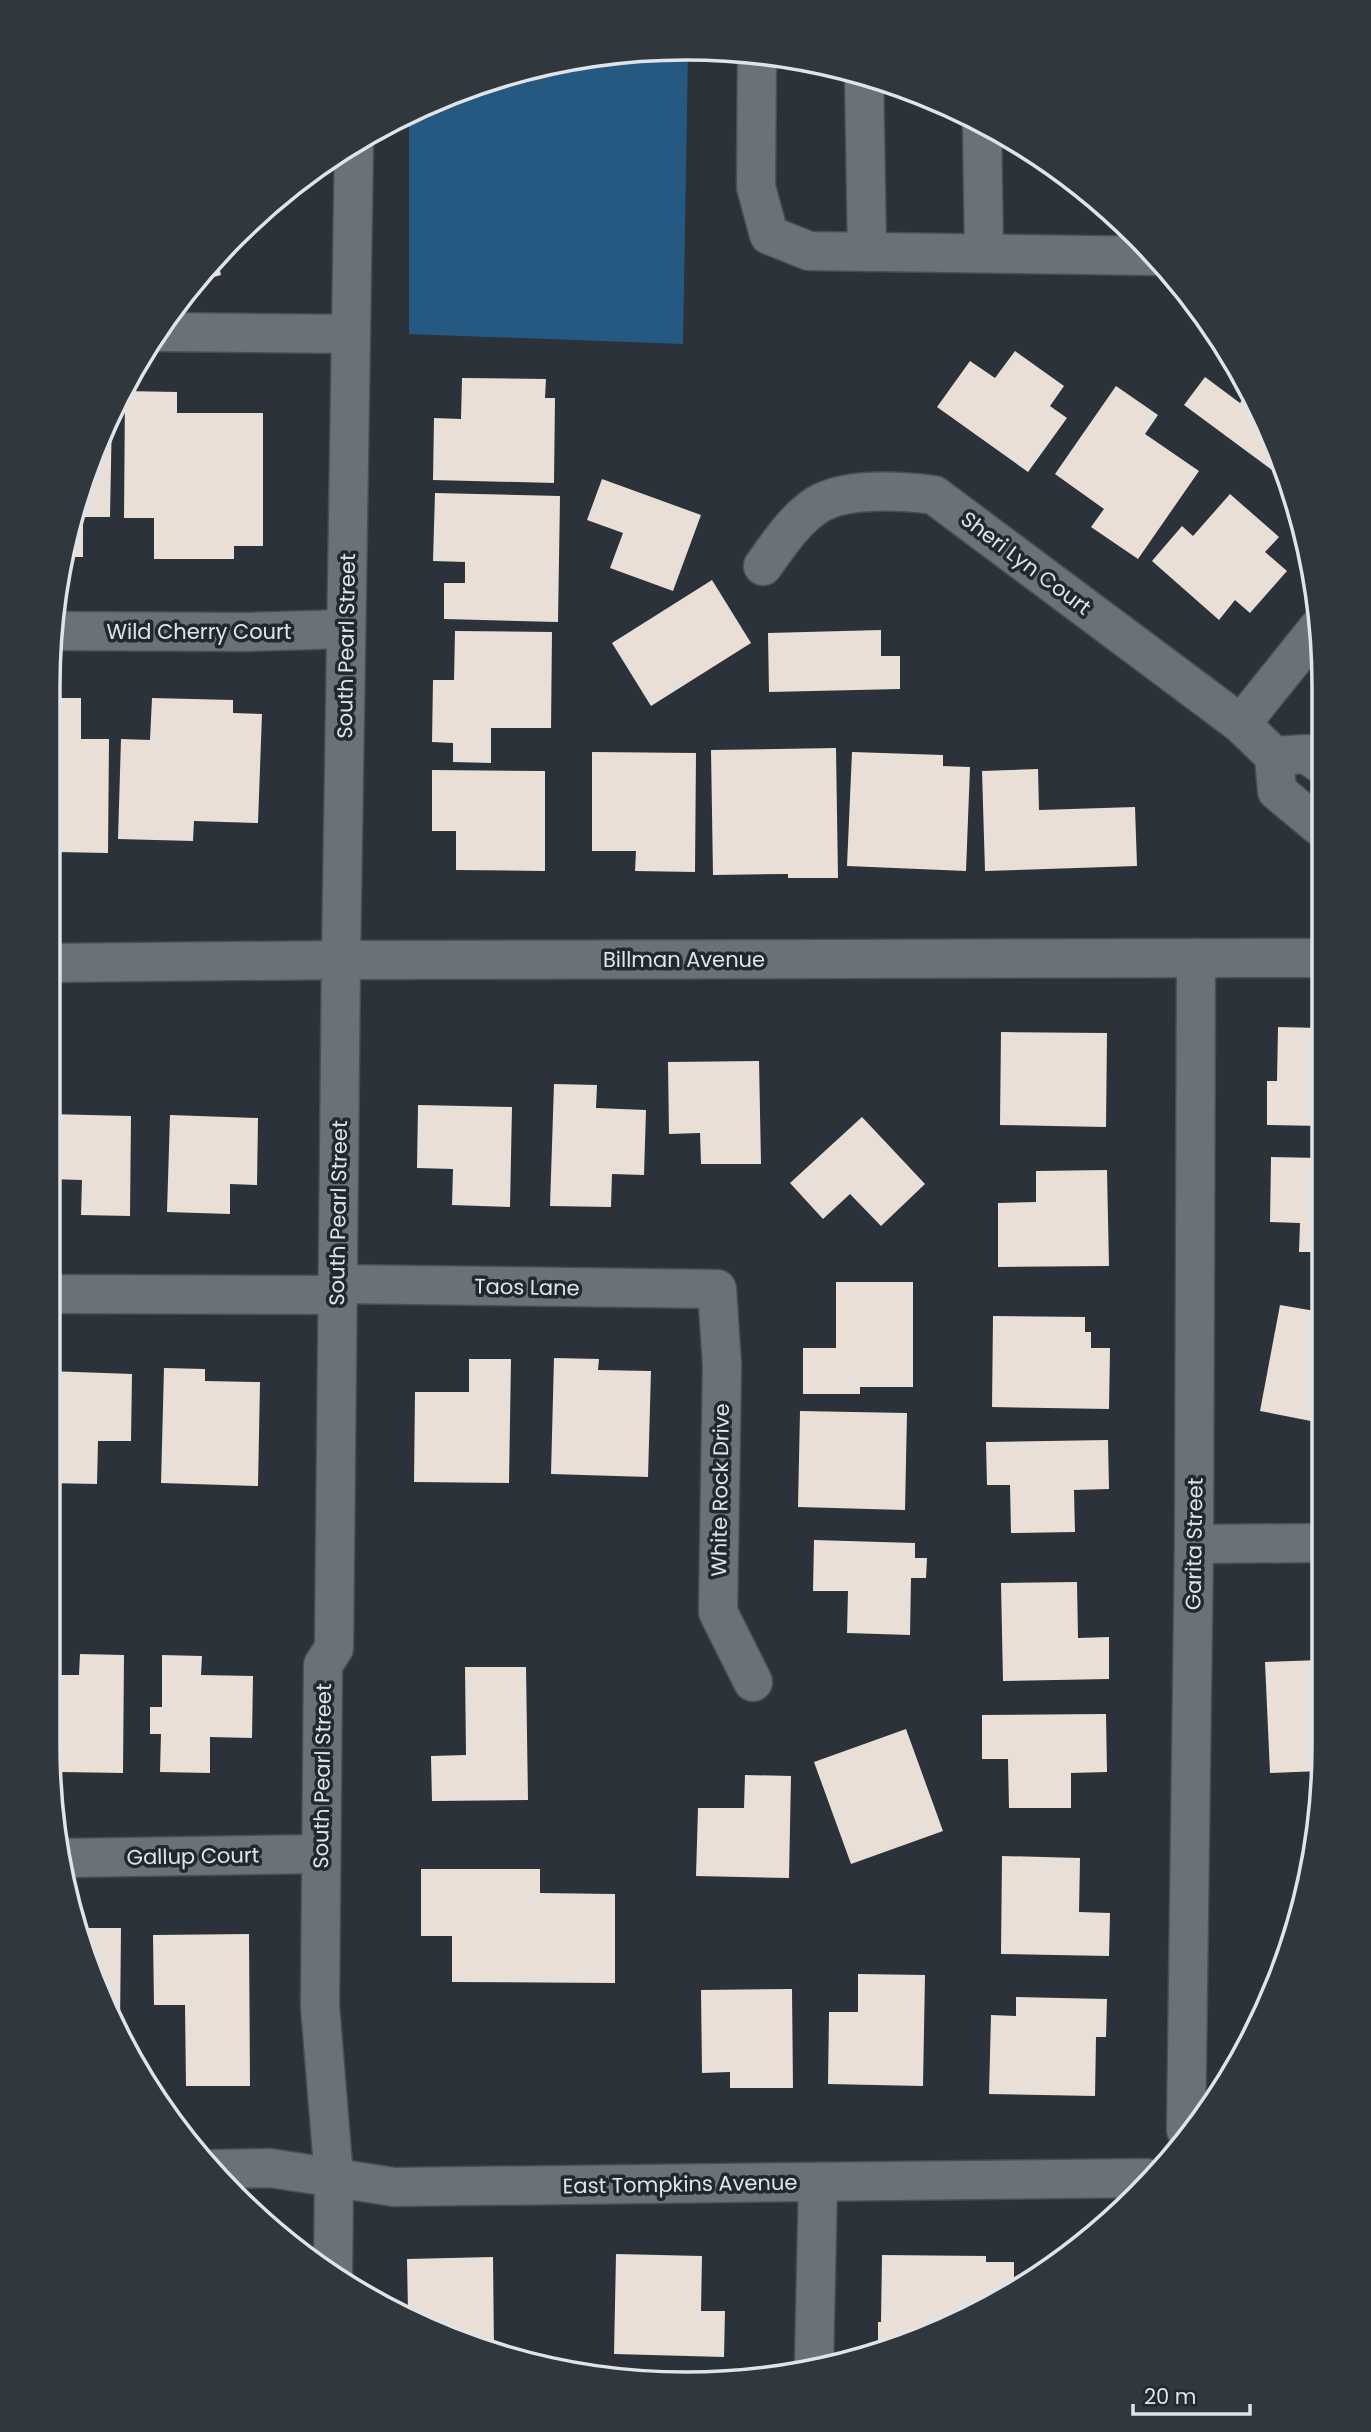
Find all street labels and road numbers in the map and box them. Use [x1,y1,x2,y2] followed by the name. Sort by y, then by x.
[955,505,1097,621] street label: Sheri Lyn Court
[330,553,362,739] street label: South Pearl Street
[107,617,291,646] street label: Wild Cherry Court
[603,945,765,974] street label: Billman Avenue
[322,1120,354,1306] street label: South Pearl Street
[474,1272,580,1302] street label: Taos Lane
[704,1403,736,1577] street label: White Rock Drive
[1178,1478,1210,1610] street label: Garita Street
[306,1683,338,1869] street label: South Pearl Street
[126,1840,260,1872] street label: Gallup Court
[562,2167,798,2201] street label: East Tompkins Avenue

